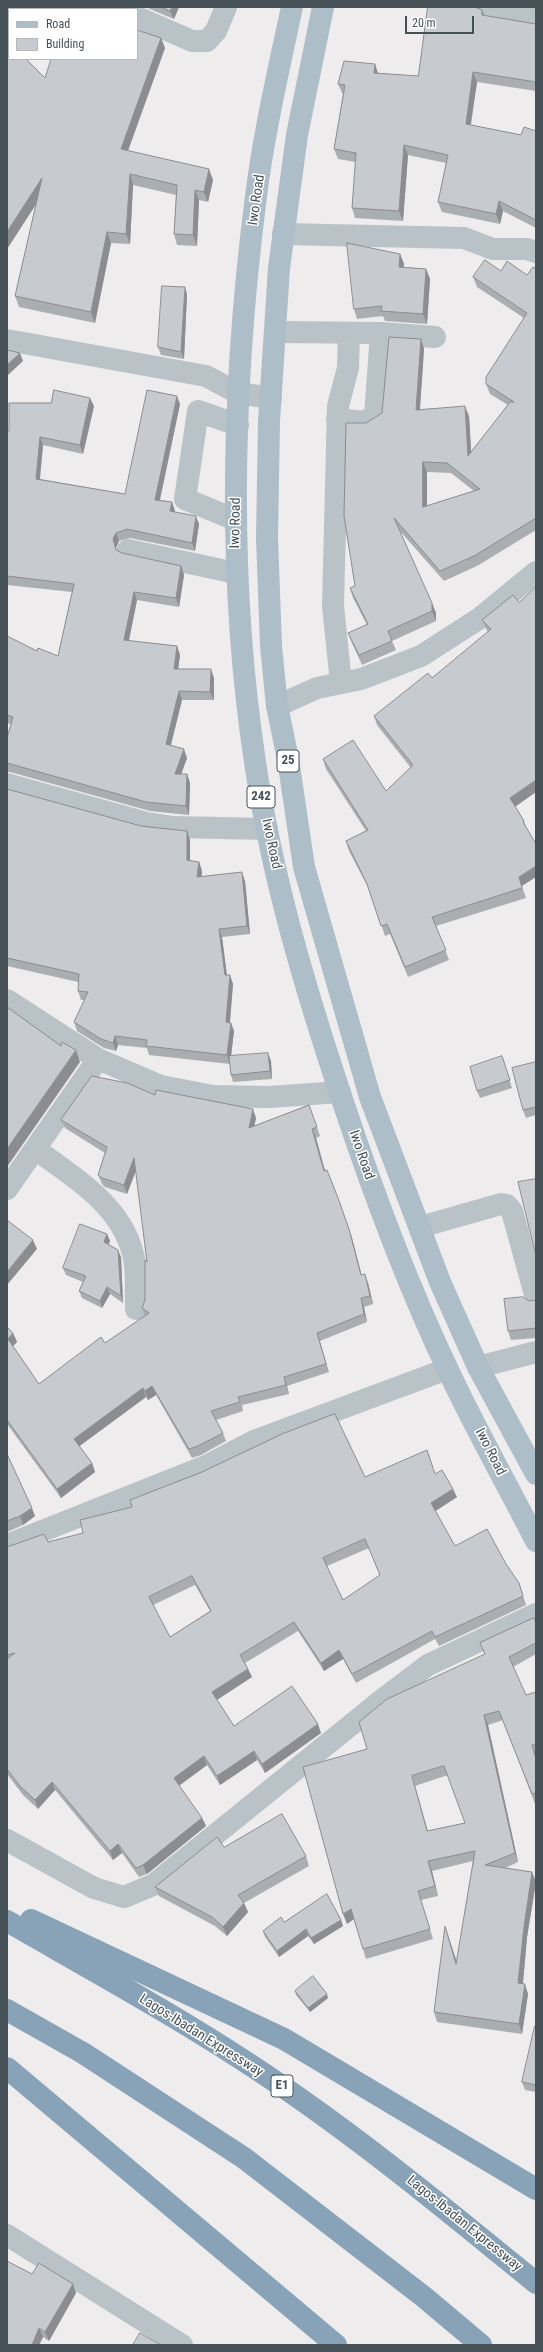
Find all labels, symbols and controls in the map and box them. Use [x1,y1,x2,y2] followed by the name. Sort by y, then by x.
[8,8,138,60] legend
[407,8,476,34] scale bar
[412,16,436,30] text: 20 m
[46,17,70,31] text: Road
[46,37,84,51] text: Building
[245,174,269,226] street label: Iwo Road
[227,497,245,549] street label: Iwo Road
[277,750,299,772] road number: 25
[247,786,275,808] road number: 242
[257,817,285,871] street label: Iwo Road
[345,1128,377,1182] street label: Iwo Road
[471,1425,509,1479] street label: Iwo Road
[136,1991,266,2081] street label: Lagos-Ibadan Expressway
[271,2075,293,2097] road number: E1
[403,2173,525,2275] street label: Lagos-Ibadan Expressway

